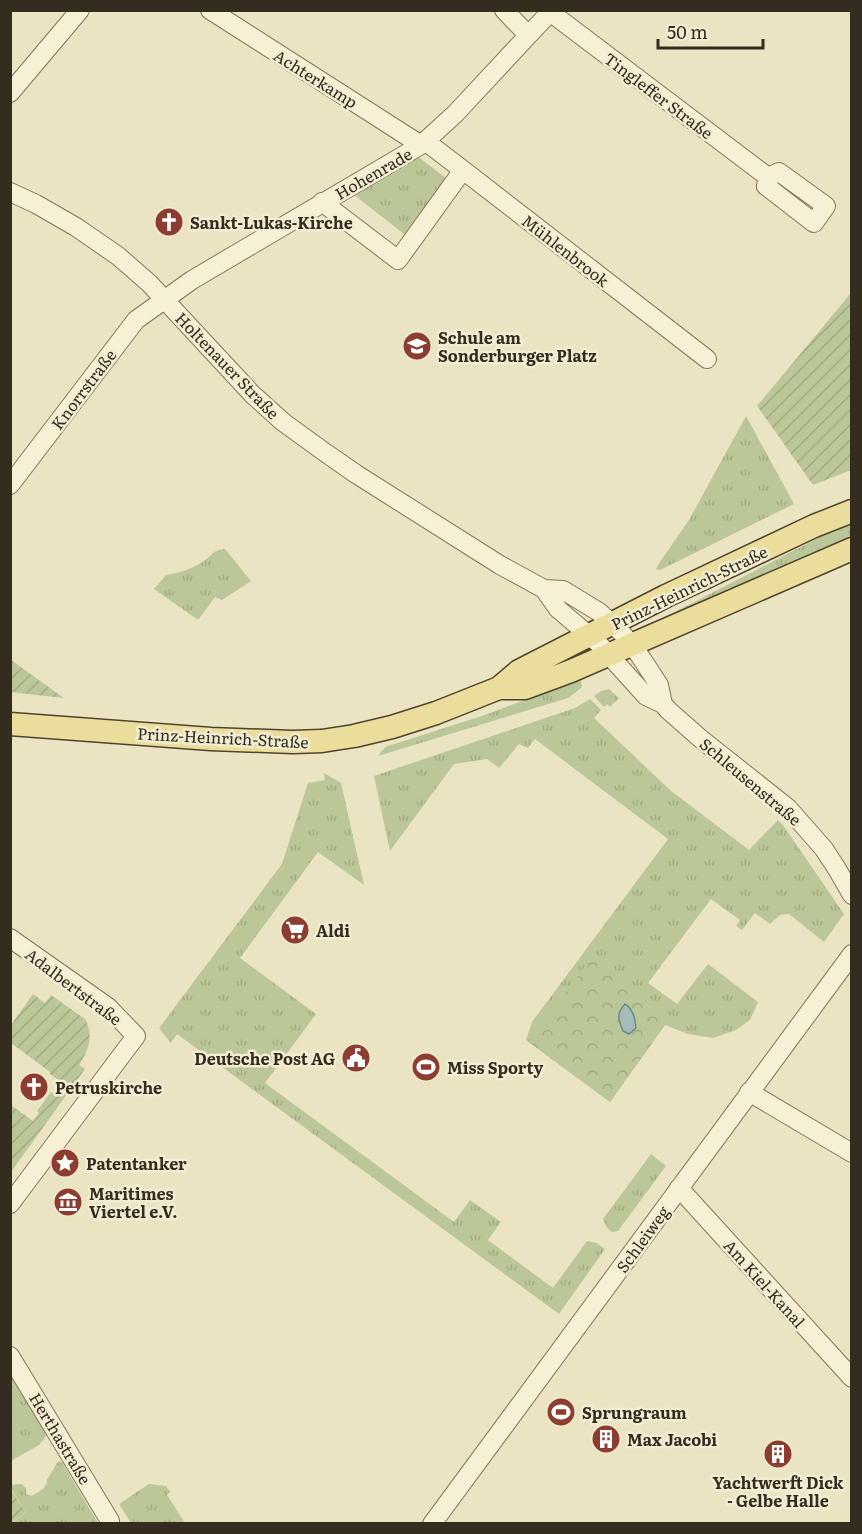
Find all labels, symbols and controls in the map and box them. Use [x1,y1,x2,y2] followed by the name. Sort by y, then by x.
[658,12,763,50] scale bar
[667,18,708,45] text: 50 m
[269,43,363,113] street label: Achterkamp
[599,46,719,144] street label: Tingleffer Straße
[330,141,416,205] street label: Hohenrade
[153,206,185,238] church icon: Sankt-Lukas-Kirche
[517,208,615,292] street label: Mühlenbrook
[190,210,353,234] place label: Sankt-Lukas-Kirche
[170,306,286,424] street label: Holtenauer Straße
[438,325,597,367] place label: Schule am Sonderburger Platz
[401,330,433,362] school or university icon: Schule am Sonderburger Platz
[45,344,121,434] street label: Knorrstraße
[607,539,771,635] street label: Prinz-Heinrich-Straße
[137,721,309,753] street label: Prinz-Heinrich-Straße
[695,731,807,831] street label: Schleusenstraße
[279,914,311,946] supermarket icon: Aldi
[316,918,350,942] place label: Aldi
[21,942,127,1030] street label: Adalbertstraße
[340,1042,372,1074] public building icon: Deutsche Post AG
[194,1046,335,1070] place label: Deutsche Post AG
[410,1051,442,1083] sports icon: Miss Sporty
[447,1055,543,1079] place label: Miss Sporty
[18,1071,50,1103] church icon: Petruskirche
[55,1075,162,1099] place label: Petruskirche
[49,1147,81,1179] place icon: Patentanker
[86,1151,187,1175] place label: Patentanker
[89,1181,178,1223] place label: Maritimes Viertel e.V.
[52,1186,84,1218] museum icon: Maritimes Viertel e.V.
[610,1201,674,1277] street label: Schleiweg
[719,1234,811,1332] street label: Am Kiel-Kanal
[24,1388,98,1488] street label: Herthastraße
[545,1396,577,1428] sports icon: Sprungraum
[582,1400,687,1424] place label: Sprungraum
[590,1423,622,1455] building icon: Max Jacobi
[627,1427,717,1451] place label: Max Jacobi
[762,1438,794,1470] building icon: Yachtwerft Dick - Gelbe Halle
[712,1470,844,1512] place label: Yachtwerft Dick - Gelbe Halle

